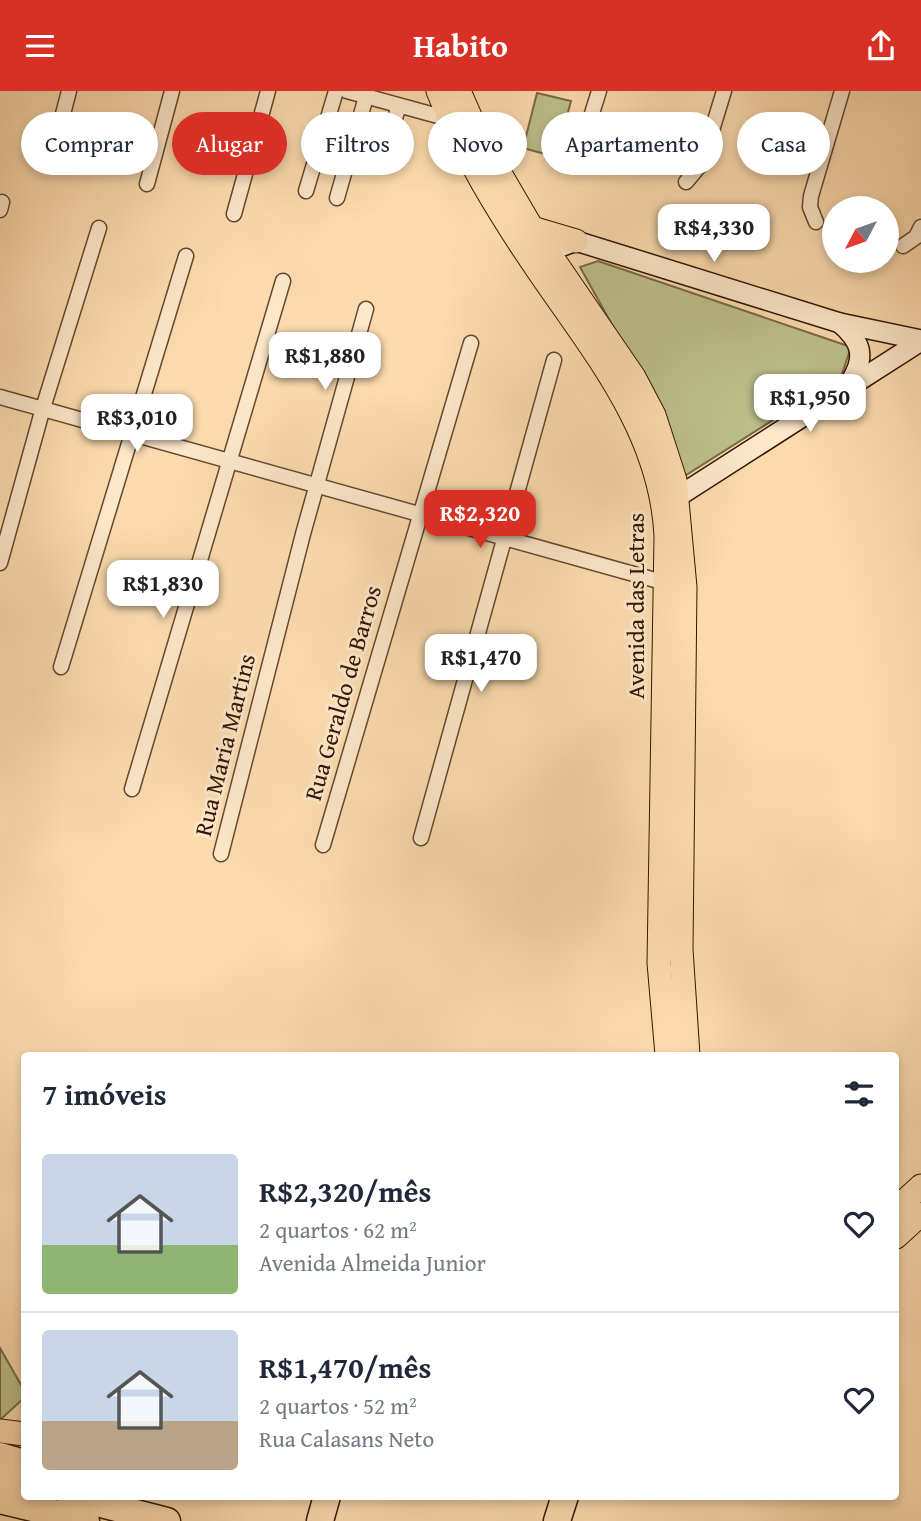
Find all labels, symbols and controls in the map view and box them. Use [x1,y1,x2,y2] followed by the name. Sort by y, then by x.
[413,22,508,69] text: Habito
[21,27,59,65] icon: menu
[862,27,900,65] icon: share
[21,112,158,175] chip: Comprar
[172,112,287,175] chip: Alugar
[301,112,414,175] chip: Filtros
[428,112,527,175] chip: Novo
[541,112,723,175] chip: Apartamento
[737,112,830,175] chip: Casa
[822,196,900,273] north arrow
[822,196,899,273] map controls
[649,205,779,264] pin: R$4,330
[674,210,754,243] text: R$4,330
[260,333,390,392] pin: R$1,880
[285,338,365,371] text: R$1,880
[745,375,875,434] pin: R$1,950
[770,380,850,413] text: R$1,950
[72,395,202,454] pin: R$3,010
[97,400,177,433] text: R$3,010
[415,491,545,550] pin: R$2,320
[440,496,520,529] text: R$2,320
[618,513,653,699] street label: Avenida das Letras
[98,561,228,620] pin: R$1,830
[123,566,203,599] text: R$1,830
[295,581,390,805] street label: Rua Geraldo de Barros
[416,635,546,694] pin: R$1,470
[441,640,521,673] text: R$1,470
[185,650,264,840] street label: Rua Maria Martins
[42,1072,167,1116] text: 7 imóveis
[840,1075,878,1113] icon: filters
[259,1169,431,1213] text: R$2,320/mês
[98,1182,182,1266] icon: home
[840,1205,878,1243] icon: heart
[259,1213,417,1246] text: 2 quartos · 62 m²
[259,1246,486,1279] text: Avenida Almeida Junior
[259,1345,431,1389] text: R$1,470/mês
[98,1358,182,1442] icon: home
[840,1381,878,1419] icon: heart
[259,1389,417,1422] text: 2 quartos · 52 m²
[259,1422,434,1455] text: Rua Calasans Neto

